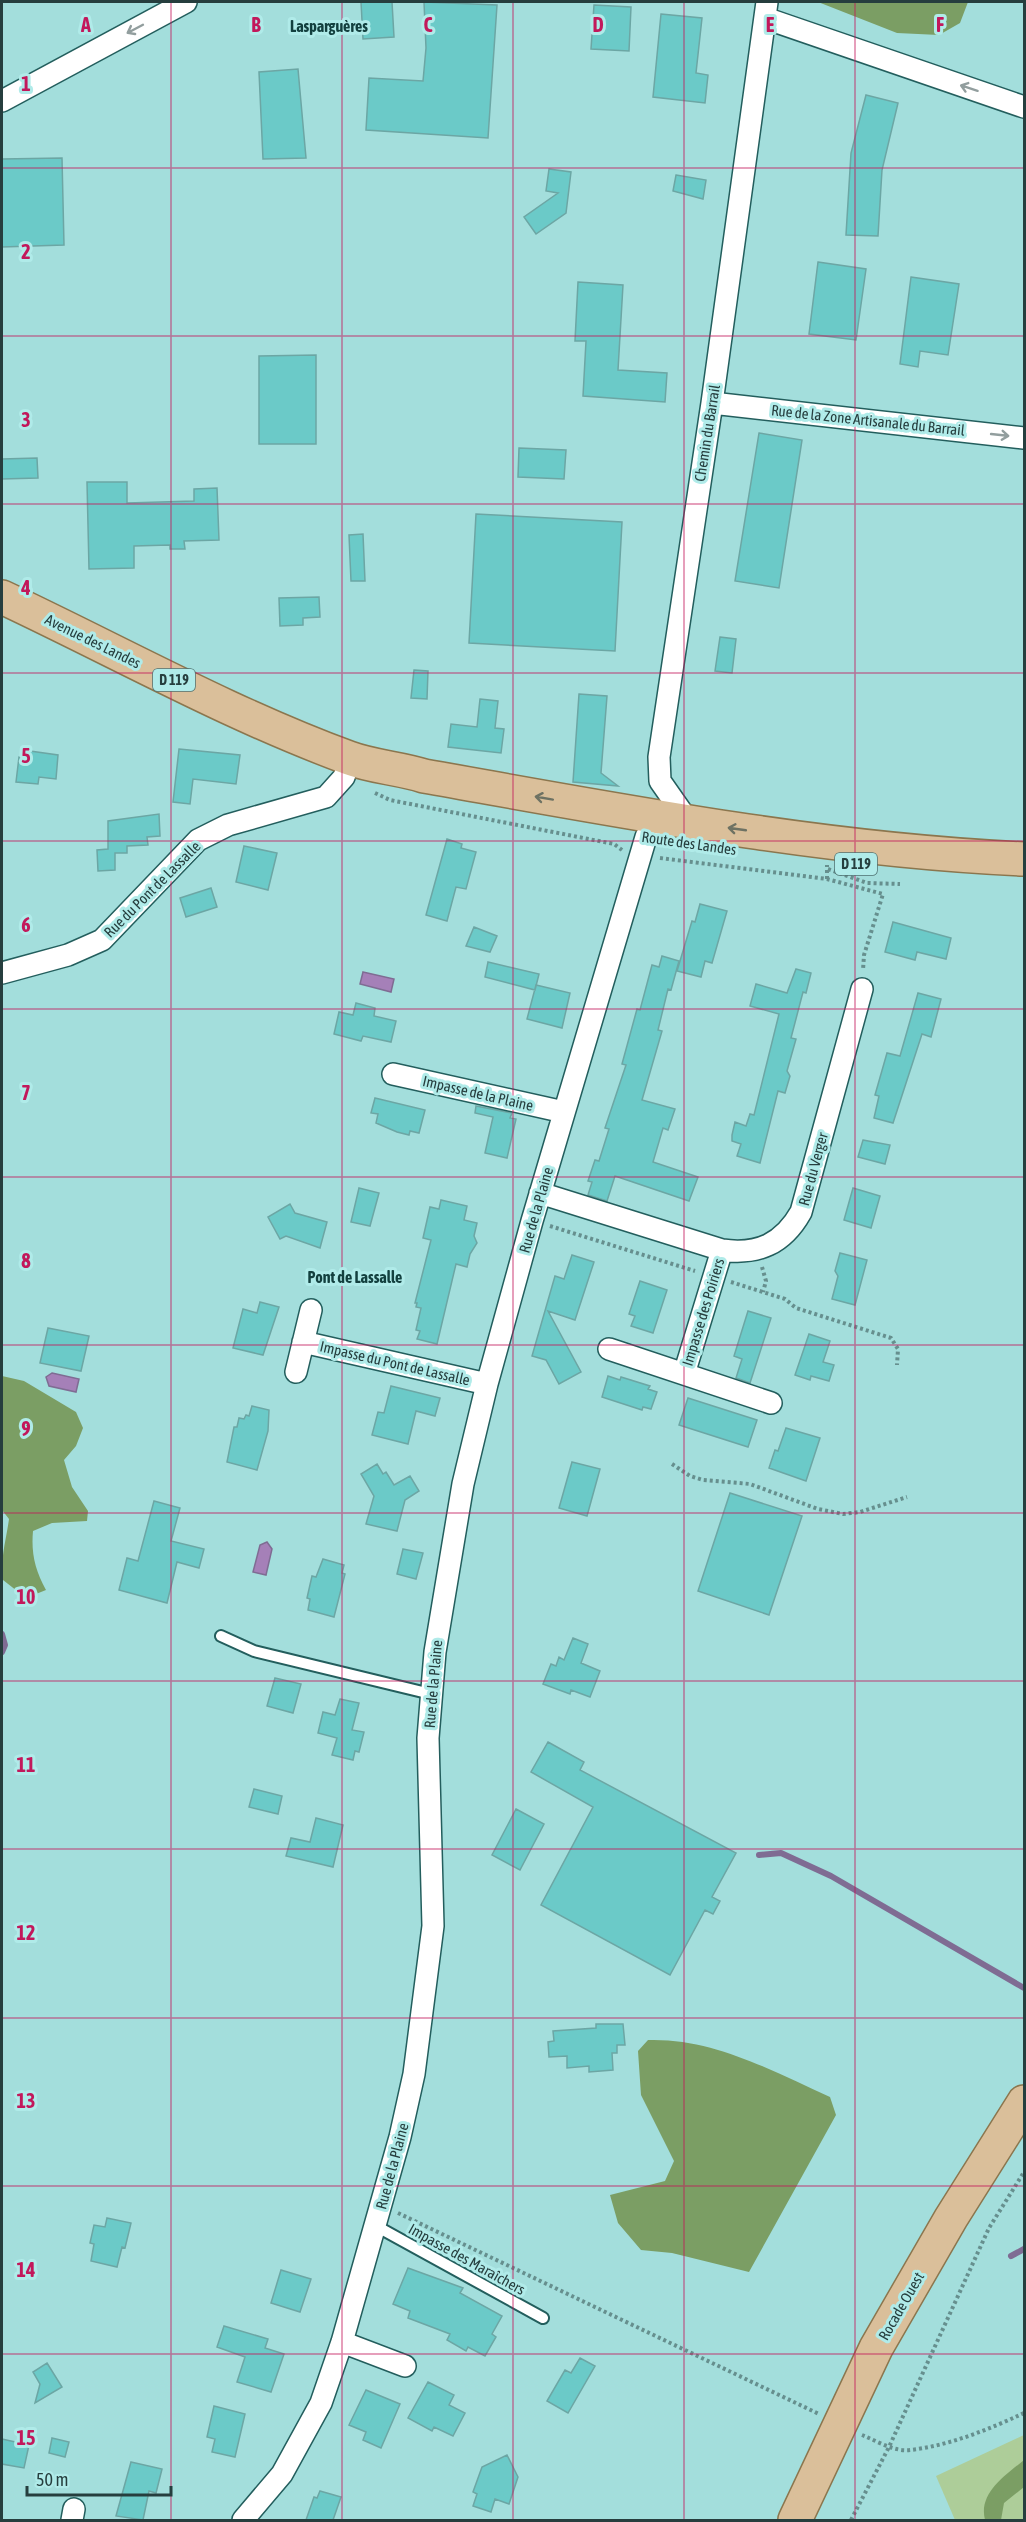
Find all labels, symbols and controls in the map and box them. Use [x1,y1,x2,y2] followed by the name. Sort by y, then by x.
[80,13,91,36] text: A
[251,13,261,36] text: B
[424,13,433,36] text: C
[592,13,604,36] text: D
[766,13,775,36] text: E
[936,13,944,36] text: F
[290,17,368,35] district label: Lasparguères
[126,24,144,36] one-way arrow
[21,72,31,95] text: 1
[960,82,979,93] one-way arrow
[21,240,31,263] text: 2
[691,383,723,483] street label: Chemin du Barrail
[770,401,966,439] street label: Rue de la Zone Artisanale du Barrail
[21,408,31,431] text: 3
[990,430,1010,441] one-way arrow
[20,576,31,599] text: 4
[42,611,144,671] street label: Avenue des Landes
[153,669,195,691] road number: D 119
[21,744,31,767] text: 5
[535,792,555,803] one-way arrow
[727,823,747,834] one-way arrow
[641,828,737,858] street label: Route des Landes
[100,837,204,941] street label: Rue du Pont de Lassalle
[835,853,877,875] road number: D 119
[21,913,31,936] text: 6
[421,1072,535,1114] street label: Impasse de la Plaine
[21,1081,31,1104] text: 7
[795,1130,831,1207] street label: Rue du Verger
[516,1165,556,1255] street label: Rue de la Plaine
[21,1249,31,1272] text: 8
[679,1256,727,1368] street label: Impasse des Poiriers
[308,1268,402,1286] district label: Pont de Lassalle
[318,1337,472,1389] street label: Impasse du Pont de Lassalle
[21,1417,31,1440] text: 9
[17,1585,35,1608] text: 10
[421,1639,445,1729] street label: Rue de la Plaine
[17,1753,35,1776] text: 11
[17,1921,35,1944] text: 12
[17,2089,35,2112] text: 13
[372,2121,412,2211] street label: Rue de la Plaine
[406,2220,528,2298] street label: Impasse des Maraîchers
[17,2258,35,2281] text: 14
[875,2269,927,2343] street label: Rocade Ouest
[17,2426,35,2449] text: 15
[27,2459,171,2497] scale bar
[36,2469,68,2490] text: 50 m

